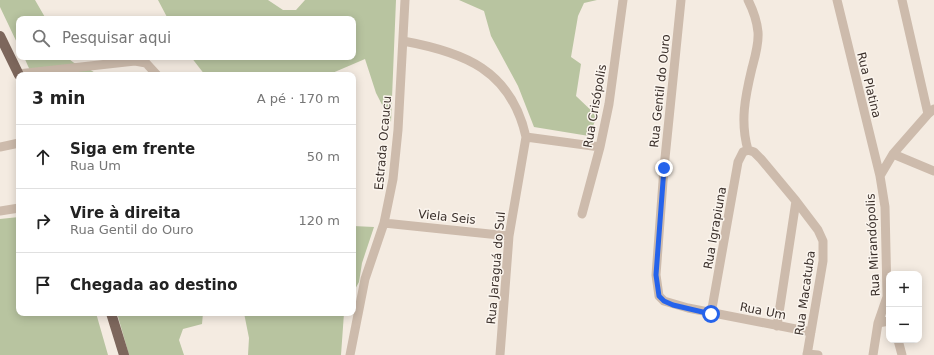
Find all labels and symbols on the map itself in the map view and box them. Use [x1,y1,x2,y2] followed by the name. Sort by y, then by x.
[647,34,673,148] street label: Rua Gentil do Ouro
[854,51,884,119] street label: Rua Platina
[581,63,609,149] street label: Rua Crisópolis
[372,95,394,191] street label: Estrada Ocaucu
[655,159,673,177] route end
[701,186,729,270] street label: Rua Igrapiuna
[863,193,883,297] street label: Rua Mirandópolis
[418,207,476,227] street label: Viela Seis
[484,211,508,325] street label: Rua Jaraguá do Sul
[792,250,818,336] street label: Rua Macatuba
[739,300,787,322] street label: Rua Um
[702,305,720,323] route start

